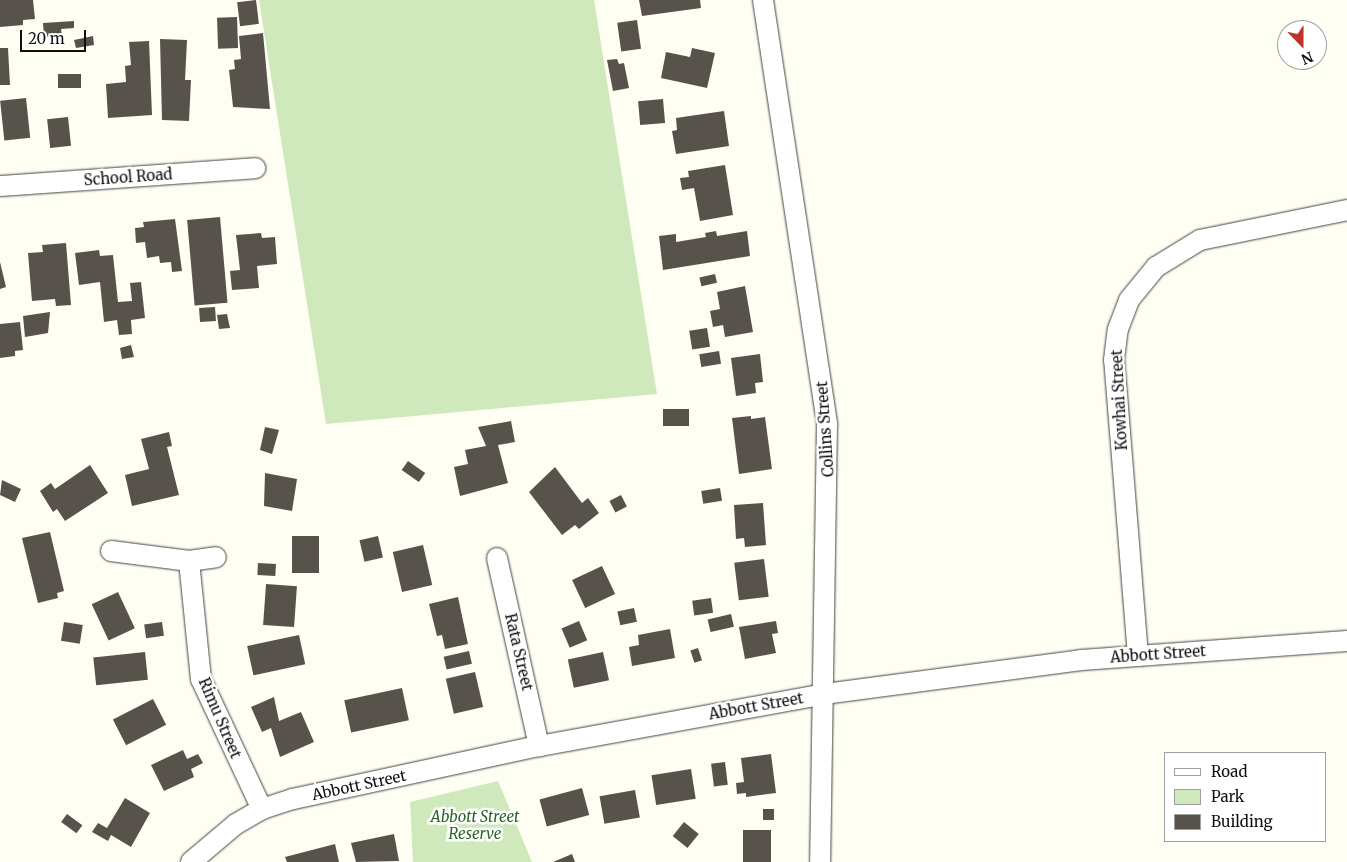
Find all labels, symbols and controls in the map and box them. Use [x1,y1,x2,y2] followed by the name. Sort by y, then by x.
[22,20,89,52] scale bar
[1277,20,1327,70] north arrow
[28,29,65,48] text: 20 m
[1299,48,1316,68] text: N
[83,165,173,189] street label: School Road
[1107,349,1131,451] street label: Kowhai Street
[813,380,837,478] street label: Collins Street
[501,612,537,692] street label: Rata Street
[1110,642,1206,666] street label: Abbott Street
[195,675,245,761] street label: Rimu Street
[707,689,805,723] street label: Abbott Street
[1164,752,1327,842] legend
[1211,762,1247,781] text: Road
[310,766,408,804] street label: Abbott Street
[1211,787,1244,806] text: Park
[431,807,519,842] park label: Abbott Street Reserve
[1211,812,1273,831] text: Building

